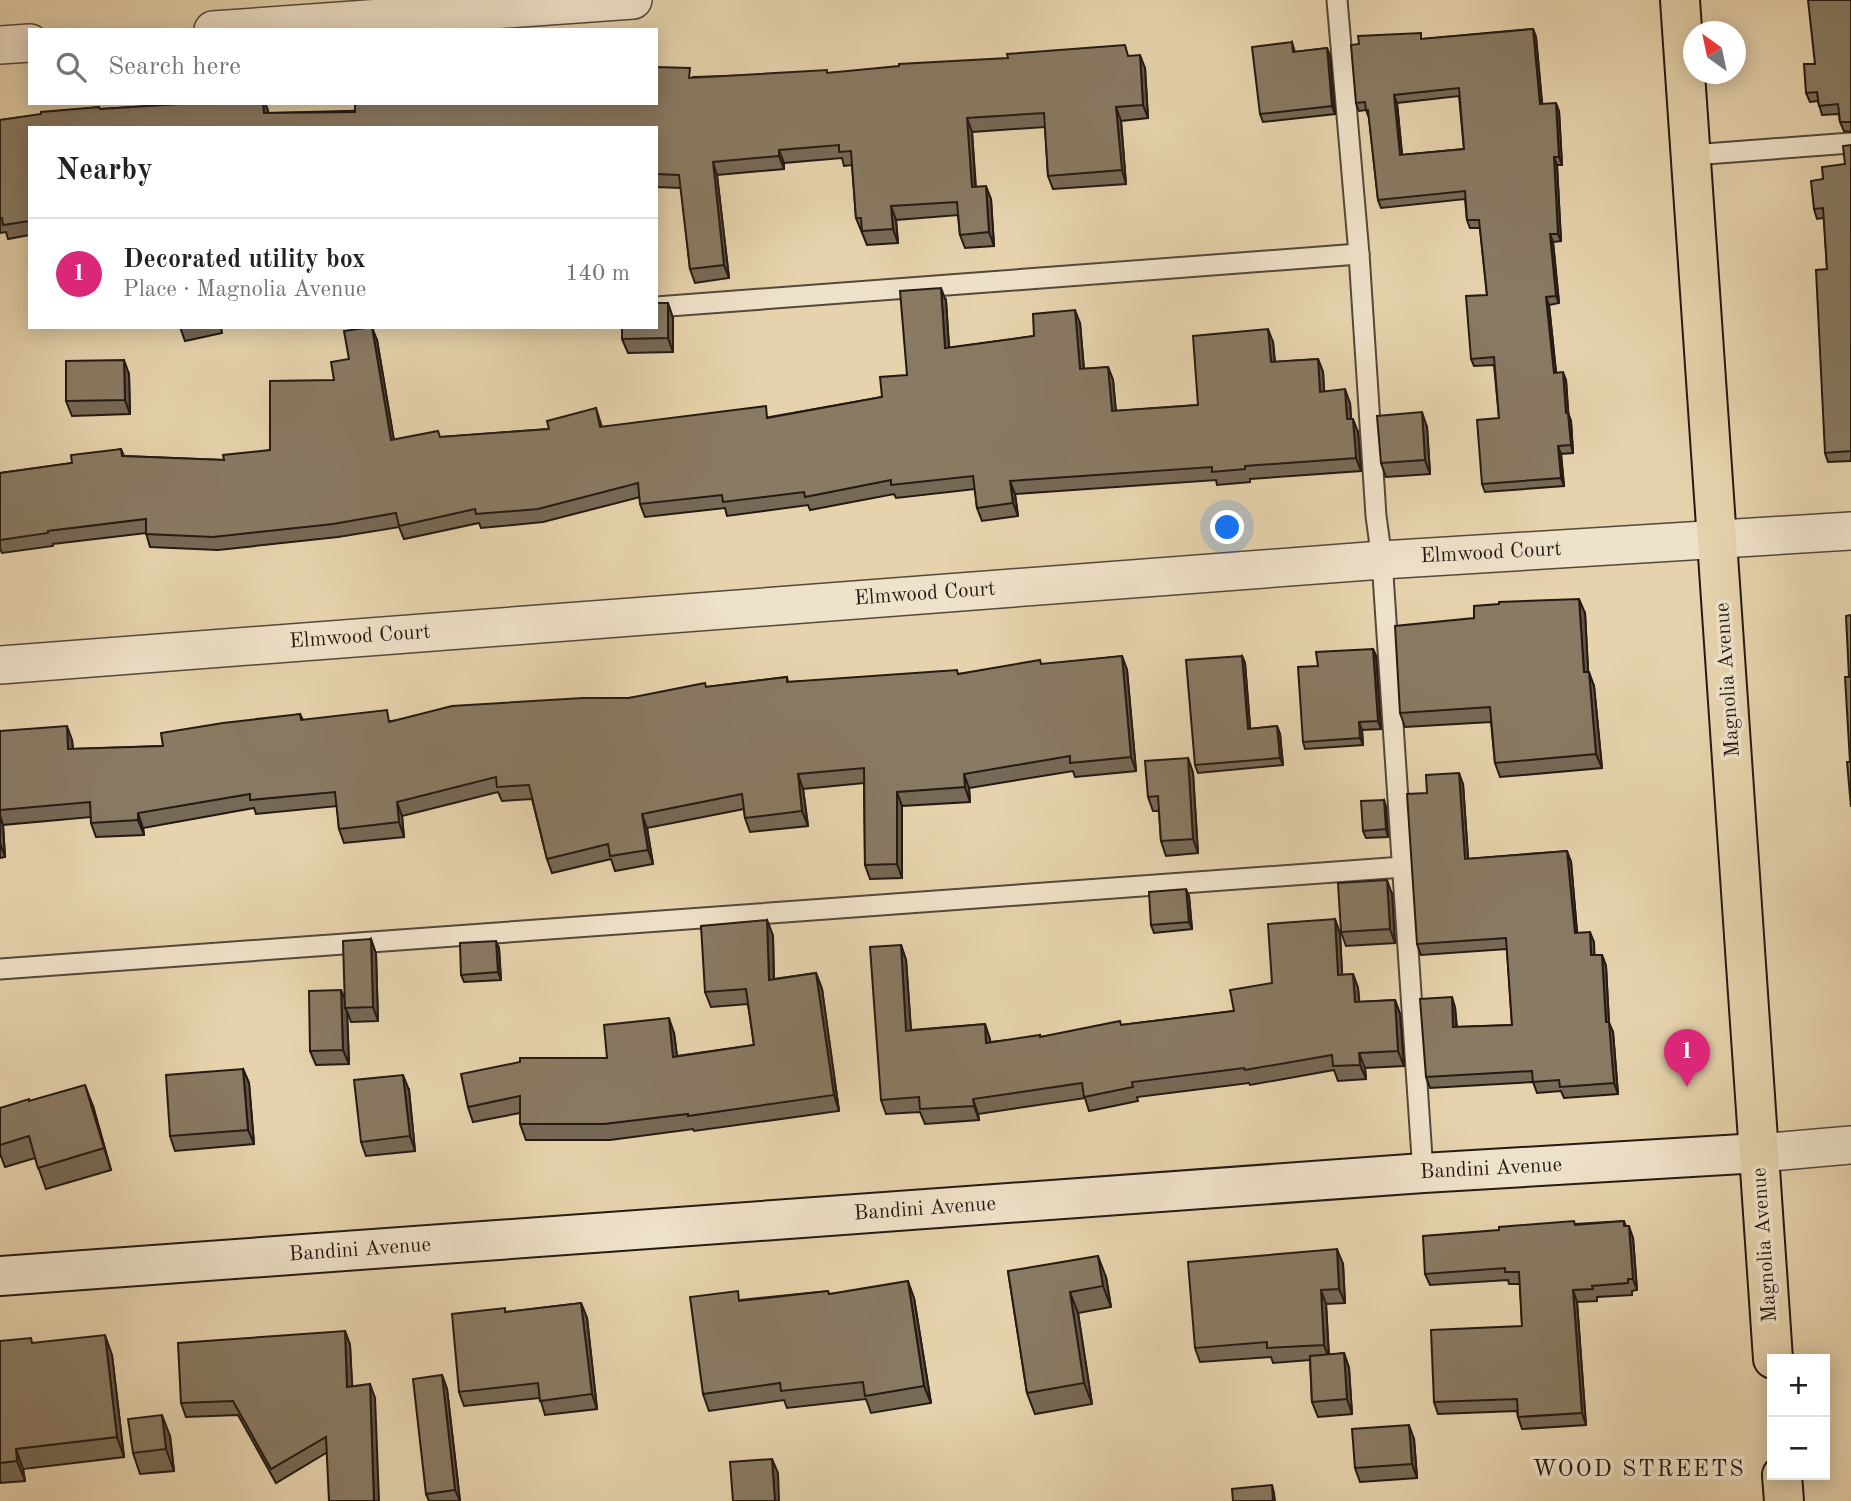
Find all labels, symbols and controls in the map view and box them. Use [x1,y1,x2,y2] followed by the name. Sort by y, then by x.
[1683,21,1746,84] north arrow
[28,28,658,105] search box
[52,48,90,86] icon: search
[108,54,241,80] text: Search here
[56,156,153,186] text: Nearby
[123,247,366,273] text: Decorated utility box
[72,262,86,285] text: 1
[565,262,630,285] text: 140 m
[123,278,366,301] text: Place · Magnolia Avenue
[1210,510,1244,544] your location
[1420,539,1562,567] street label: Elmwood Court
[854,579,996,609] street label: Elmwood Court
[1712,602,1744,758] street label: Magnolia Avenue
[289,622,431,652] street label: Elmwood Court
[1664,1029,1710,1087] pin: 1
[1419,1155,1563,1183] street label: Bandini Avenue
[1749,1167,1781,1323] street label: Magnolia Avenue
[853,1194,997,1224] street label: Bandini Avenue
[288,1235,432,1265] street label: Bandini Avenue
[1767,1354,1830,1480] map controls
[1767,1354,1830,1417] button: +
[1767,1417,1830,1480] button: −
[1532,1458,1746,1481] district label: WOOD STREETS

